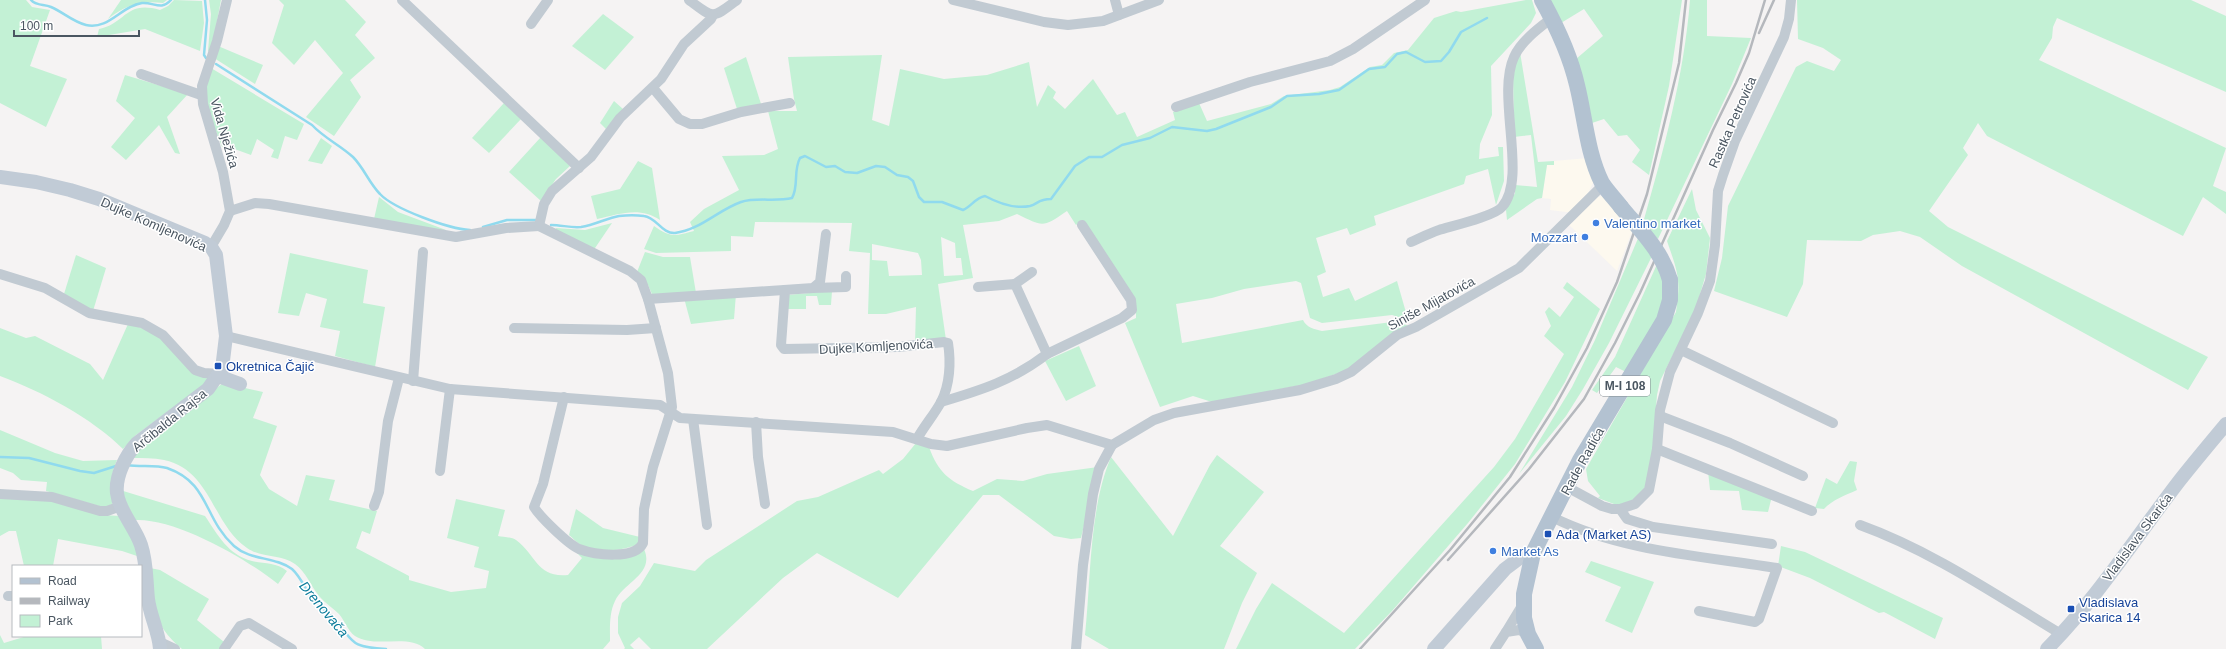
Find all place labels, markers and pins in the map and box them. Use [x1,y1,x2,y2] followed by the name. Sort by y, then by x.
[1604,216,1701,231] place label: Valentino market
[1591,218,1601,228] marker: Valentino market
[1531,230,1577,245] place label: Mozzart
[1580,232,1590,242] marker: Mozzart
[226,359,315,374] place label: Okretnica Čajić
[213,361,223,371] marker: Okretnica Čajić
[1556,527,1651,542] place label: Ada (Market AS)
[1543,529,1553,539] marker: Ada (Market AS)
[1501,544,1559,559] place label: Market As
[1488,546,1498,556] marker: Market As
[2079,595,2140,625] place label: Vladislava Skarica 14
[2066,604,2076,614] marker: Vladislava Skarica 14

